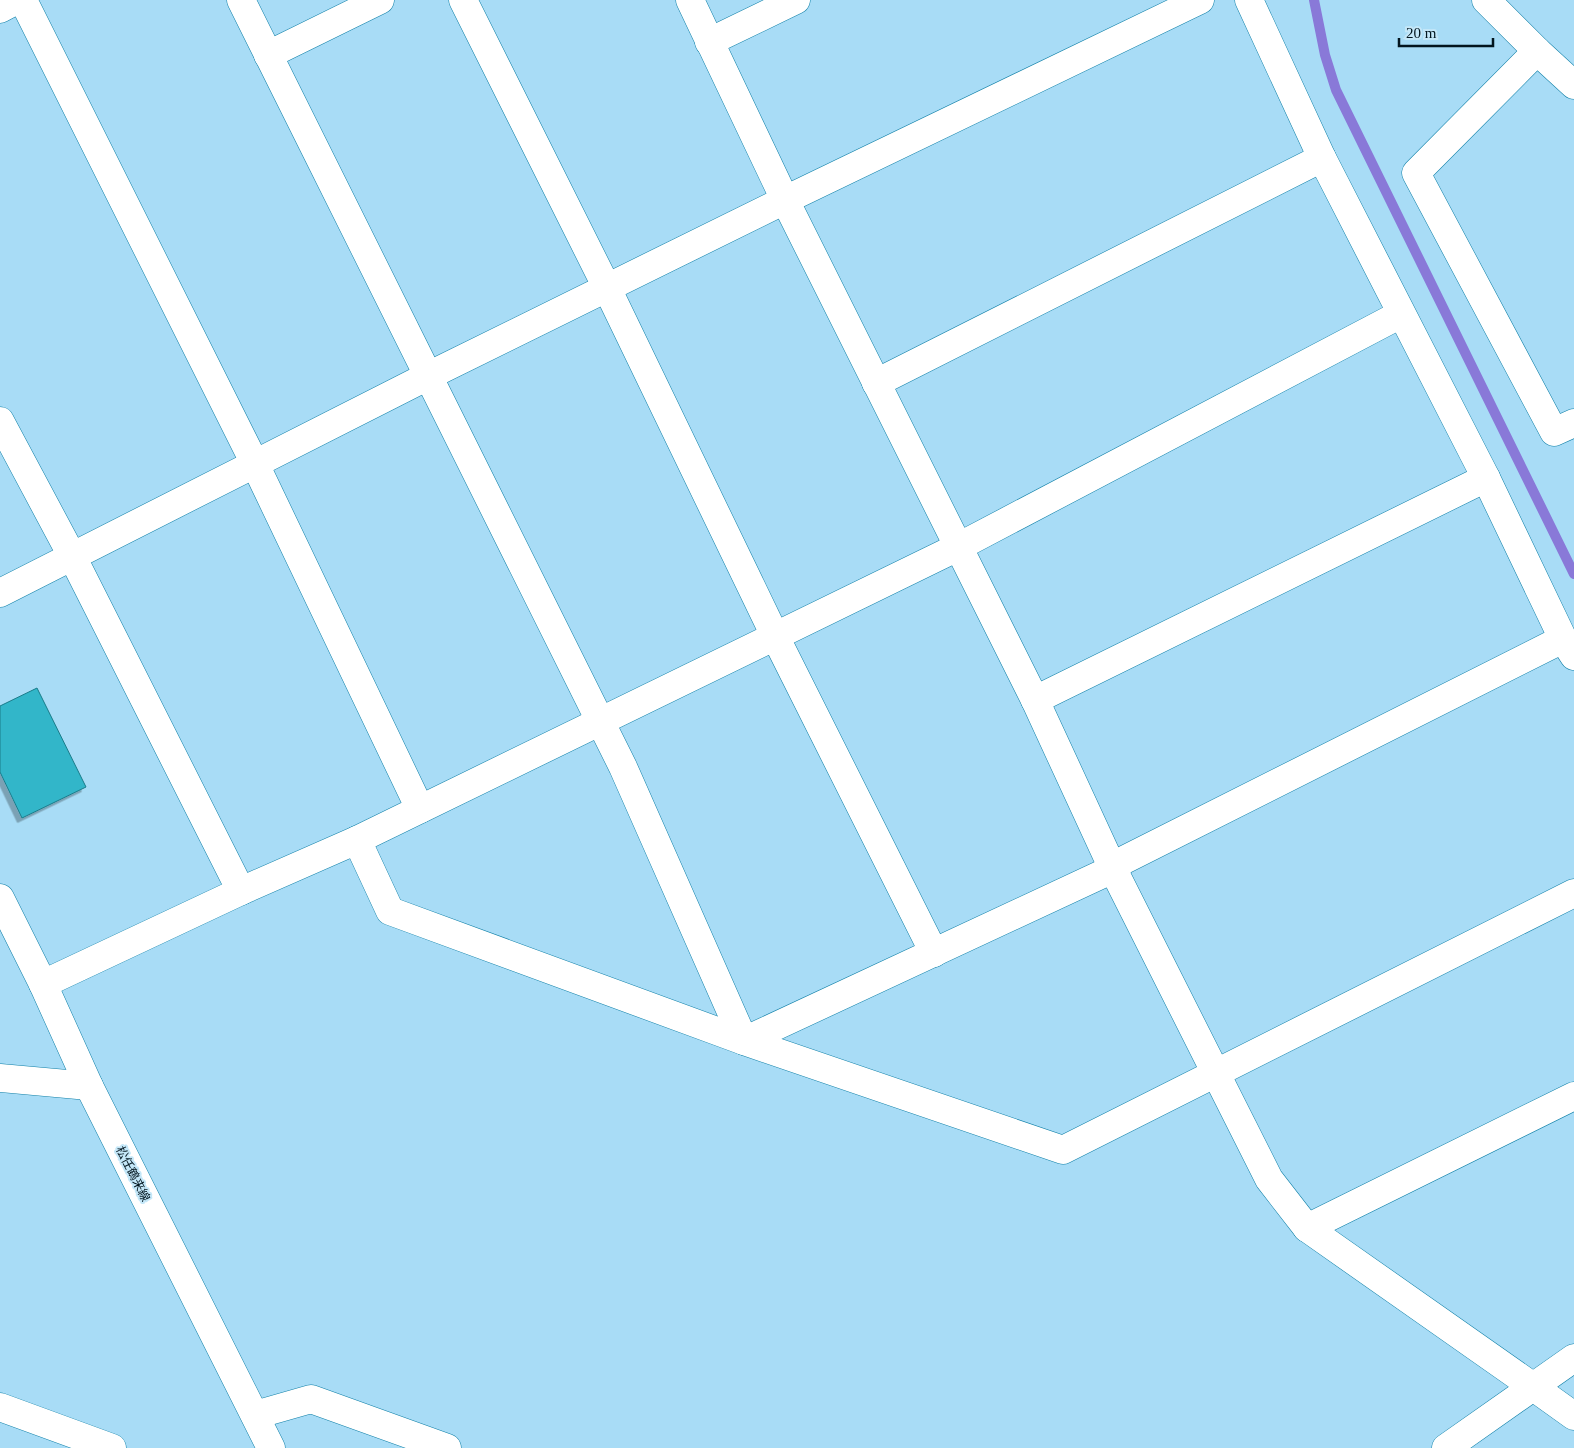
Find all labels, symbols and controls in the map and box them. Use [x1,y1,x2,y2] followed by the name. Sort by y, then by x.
[1399,15,1493,47] scale bar
[1406,25,1437,41] text: 20 m
[113,1144,153,1204] street label: 松任鶴来線

